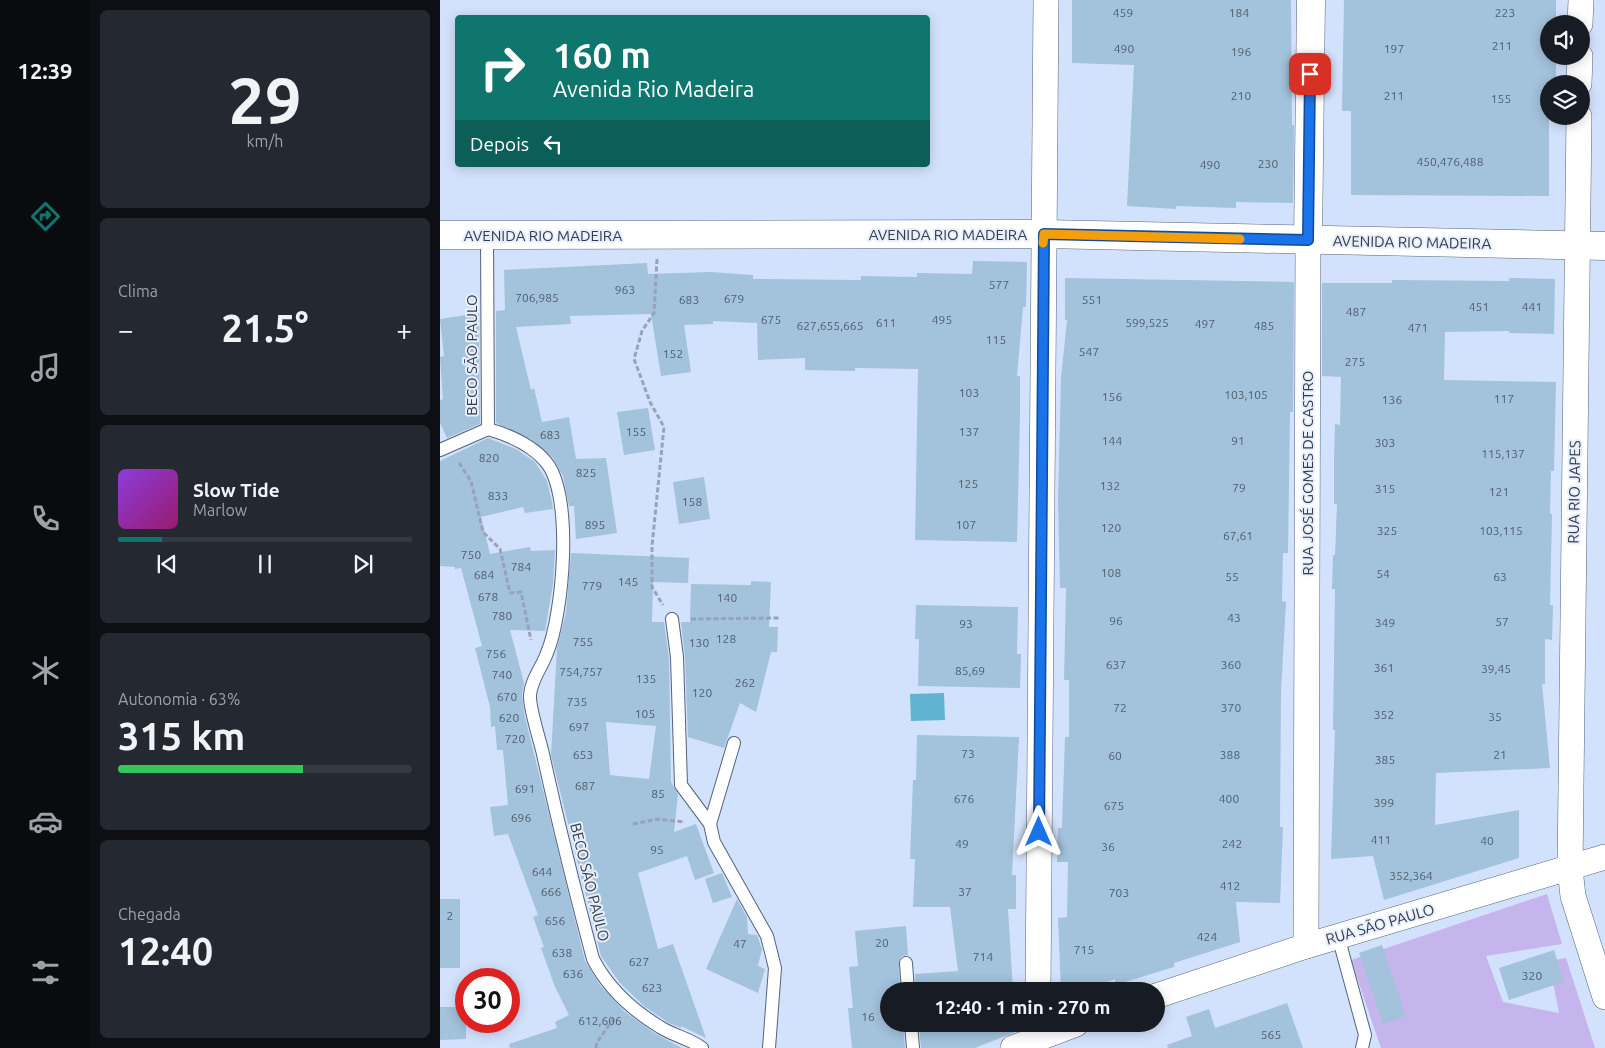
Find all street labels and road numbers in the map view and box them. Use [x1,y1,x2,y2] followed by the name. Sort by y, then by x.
[869,226,1028,243] street label: AVENIDA RIO MADEIRA
[464,227,623,244] street label: AVENIDA RIO MADEIRA
[1333,232,1492,252] street label: AVENIDA RIO MADEIRA
[463,294,480,416] street label: BECO SÃO PAULO
[1299,371,1316,575] street label: RUA JOSÉ GOMES DE CASTRO
[1565,440,1583,544] street label: RUA RIO JAPES
[567,821,613,943] street label: BECO SÃO PAULO
[1324,900,1436,948] street label: RUA SÃO PAULO

